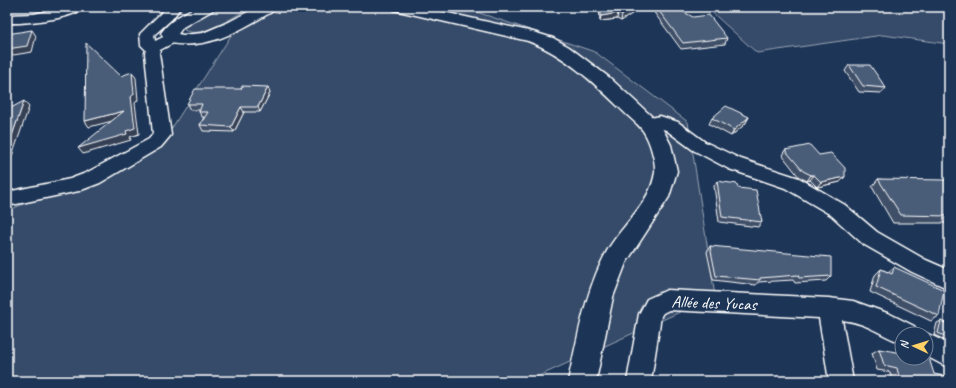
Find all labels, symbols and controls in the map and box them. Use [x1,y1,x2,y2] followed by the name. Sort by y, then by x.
[671,291,759,315] street label: Allée des Yucas
[894,326,934,366] north arrow
[897,339,911,349] text: N

